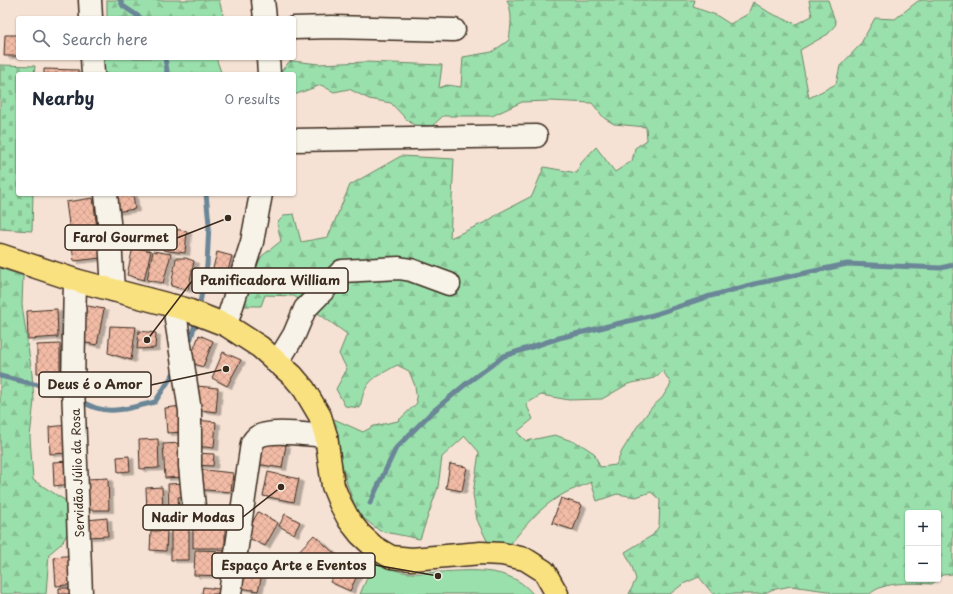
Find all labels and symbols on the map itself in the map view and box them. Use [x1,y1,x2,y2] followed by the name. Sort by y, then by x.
[65,225,177,250] callout: Farol Gourmet
[73,227,170,246] text: Farol Gourmet
[192,268,348,293] callout: Panificadora William
[200,270,340,289] text: Panificadora William
[39,372,151,397] callout: Deus é o Amor
[48,374,143,393] text: Deus é o Amor
[66,408,88,538] street label: Servidão Júlio da Rosa
[143,505,243,530] callout: Nadir Modas
[151,507,235,526] text: Nadir Modas
[212,553,375,578] callout: Espaço Arte e Eventos
[221,555,367,574] text: Espaço Arte e Eventos

